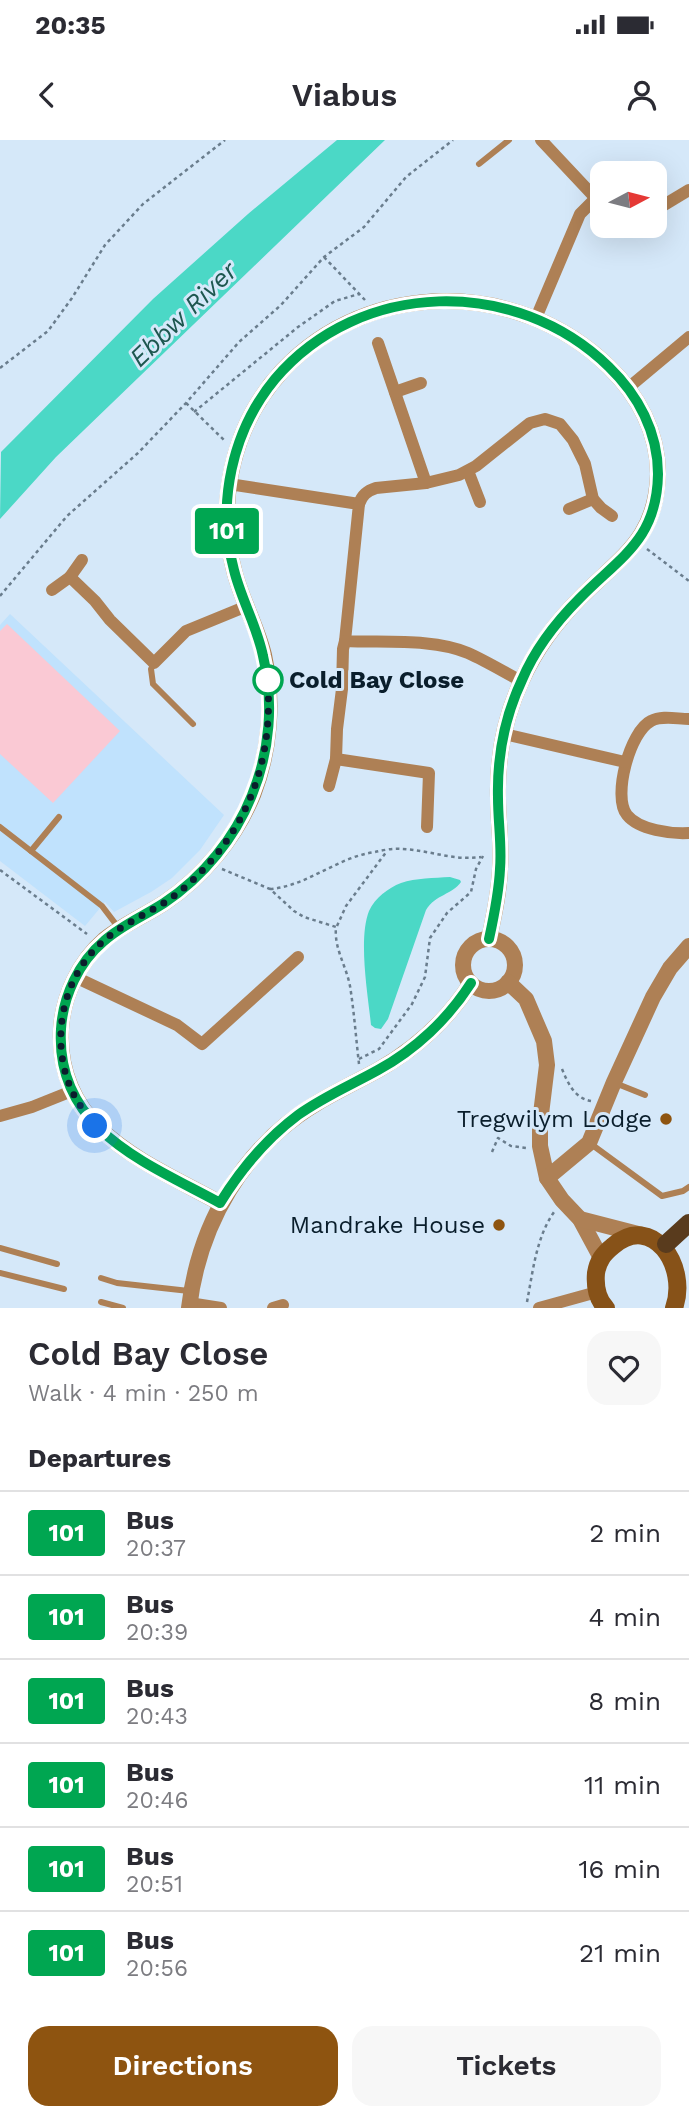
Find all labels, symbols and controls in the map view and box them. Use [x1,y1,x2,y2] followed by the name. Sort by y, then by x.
[35,10,106,40] text: 20:35
[28,76,66,114] icon: back
[292,76,397,114] text: Viabus
[623,76,661,114] icon: person
[590,161,667,238] north arrow
[590,161,667,238] map controls
[123,255,244,373] water label: Ebbw River
[187,508,267,554] line badge: 101
[209,517,245,545] text: 101
[253,665,283,695] marker: Cold Bay Close
[289,666,464,694] place label: Cold Bay Close
[457,1105,652,1133] place label: Tregwilym Lodge
[77,1108,112,1143] your location
[658,1111,674,1127] marker: Tregwilym Lodge
[290,1211,485,1239] place label: Mandrake House
[491,1217,507,1233] marker: Mandrake House
[587,1331,661,1405] button: heart
[28,1334,268,1373] text: Cold Bay Close
[28,1380,259,1407] text: Walk · 4 min · 250 m
[28,1443,171,1473] text: Departures
[126,1505,174,1535] text: Bus
[589,1518,661,1548] text: 2 min
[48,1519,85,1547] text: 101
[126,1535,186,1562] text: 20:37
[126,1589,174,1619] text: Bus
[588,1602,661,1632] text: 4 min
[48,1603,85,1631] text: 101
[126,1619,188,1646] text: 20:39
[126,1673,174,1703] text: Bus
[588,1686,661,1716] text: 8 min
[48,1687,85,1715] text: 101
[126,1703,188,1730] text: 20:43
[126,1757,174,1787] text: Bus
[584,1770,661,1800] text: 11 min
[48,1771,85,1799] text: 101
[126,1787,189,1814] text: 20:46
[126,1841,174,1871] text: Bus
[578,1854,661,1884] text: 16 min
[48,1855,85,1883] text: 101
[126,1871,183,1898] text: 20:51
[126,1925,174,1955] text: Bus
[579,1938,661,1968] text: 21 min
[48,1939,85,1967] text: 101
[126,1955,188,1982] text: 20:56
[28,2026,338,2106] button: Directions
[352,2026,661,2106] button: Tickets

